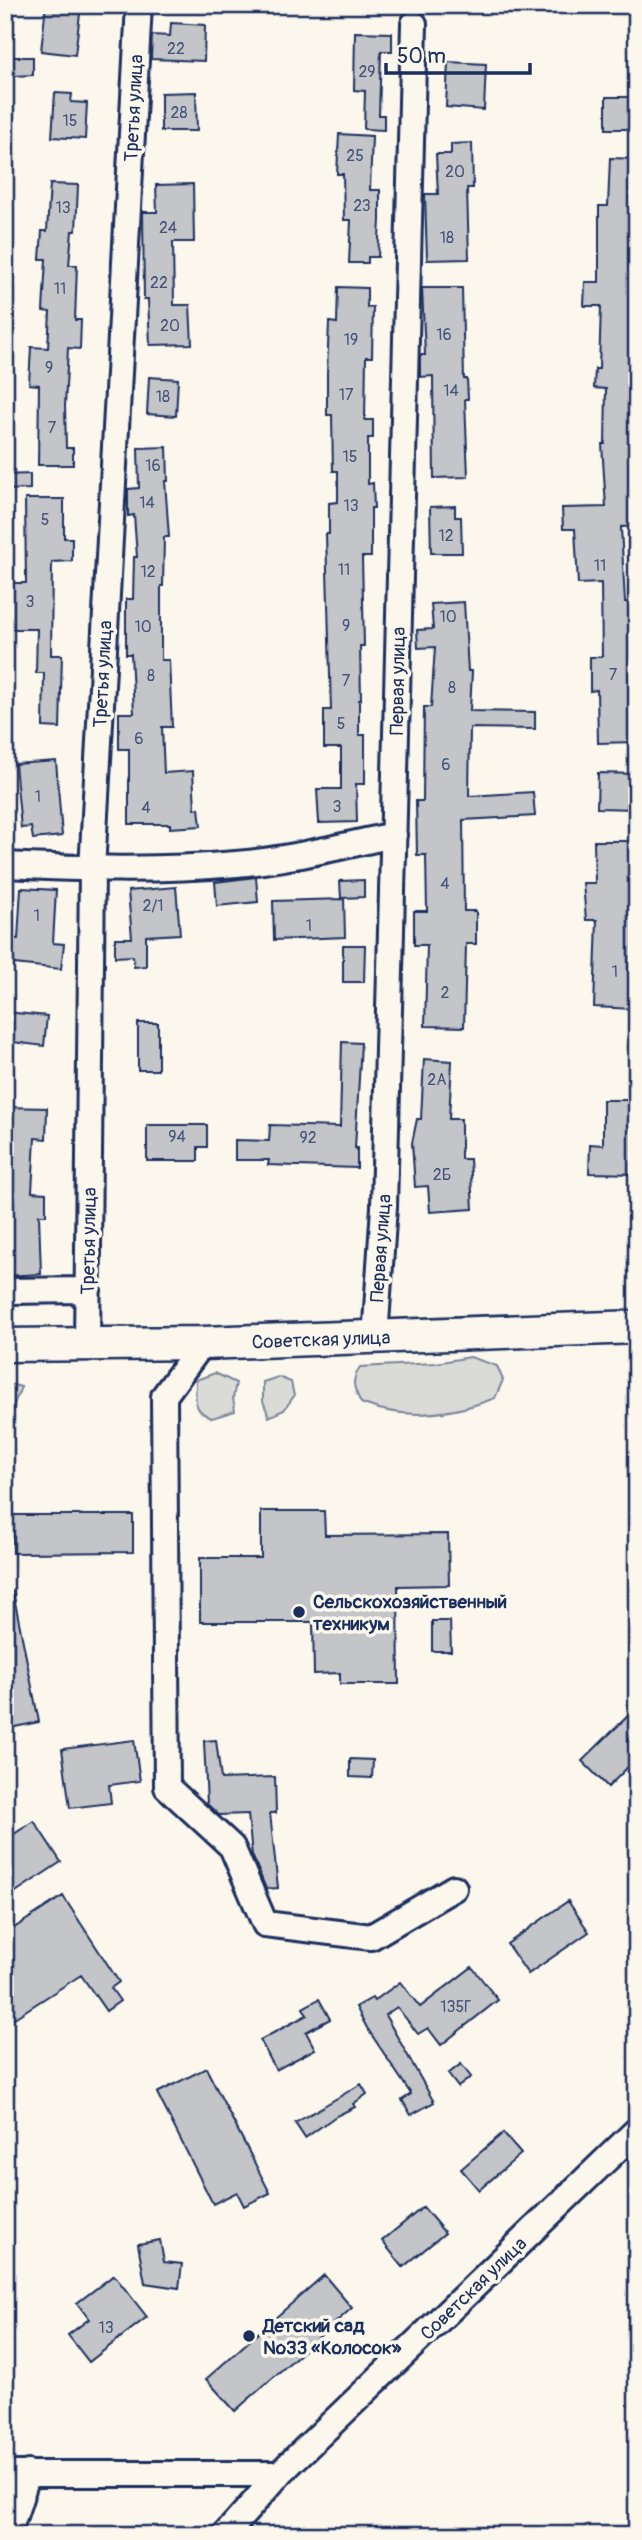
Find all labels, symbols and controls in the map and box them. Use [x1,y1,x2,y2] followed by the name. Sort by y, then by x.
[386,32,530,76] scale bar
[167,39,185,59] house number: 22
[397,43,446,70] text: 50 m
[119,54,149,162] street label: Третья улица
[358,62,376,82] house number: 29
[170,103,188,123] house number: 28
[63,111,77,131] house number: 15
[346,146,364,166] house number: 25
[445,162,465,182] house number: 20
[353,196,371,216] house number: 23
[55,198,71,218] house number: 13
[159,218,177,238] house number: 24
[440,228,454,248] house number: 18
[150,273,168,293] house number: 22
[54,279,66,299] house number: 11
[160,316,180,336] house number: 20
[436,325,452,345] house number: 16
[344,330,358,350] house number: 19
[45,358,53,378] house number: 9
[443,381,459,401] house number: 14
[339,385,354,405] house number: 17
[156,387,170,407] house number: 18
[48,418,57,438] house number: 7
[343,447,357,467] house number: 15
[145,456,161,476] house number: 16
[139,493,155,513] house number: 14
[343,496,359,516] house number: 13
[41,510,49,530] house number: 5
[438,526,454,546] house number: 12
[594,556,606,576] house number: 11
[338,560,350,580] house number: 11
[140,562,156,582] house number: 12
[26,592,35,612] house number: 3
[439,607,457,627] house number: 10
[342,616,350,636] house number: 9
[134,617,152,637] house number: 10
[88,620,118,728] street label: Третья улица
[385,627,411,735] street label: Первая улица
[609,665,618,685] house number: 7
[147,666,155,686] house number: 8
[342,671,351,691] house number: 7
[448,678,456,698] house number: 8
[337,714,345,734] house number: 5
[134,729,144,749] house number: 6
[441,755,451,775] house number: 6
[35,787,41,807] house number: 1
[333,797,342,817] house number: 3
[141,798,151,818] house number: 4
[440,874,450,894] house number: 4
[143,896,163,916] house number: 2/1
[34,906,40,926] house number: 1
[306,916,312,936] house number: 1
[612,962,618,982] house number: 1
[441,983,450,1003] house number: 2
[427,1070,447,1090] house number: 2А
[168,1127,186,1147] house number: 94
[299,1128,317,1148] house number: 92
[433,1165,451,1185] house number: 2Б
[76,1187,102,1295] street label: Третья улица
[365,1193,397,1303] street label: Первая улица
[251,1326,391,1354] street label: Советская улица
[313,1590,507,1636] place label: Сельскохозяйственный техникум
[291,1604,307,1620] marker: Сельскохозяйственный техникум
[440,1997,472,2017] house number: 135Г
[415,2232,532,2346] street label: Советская улица
[262,2314,402,2360] place label: Детский сад №33 «Колосок»
[98,2318,114,2338] house number: 13
[241,2328,257,2344] marker: Детский сад №33 «Колосок»

